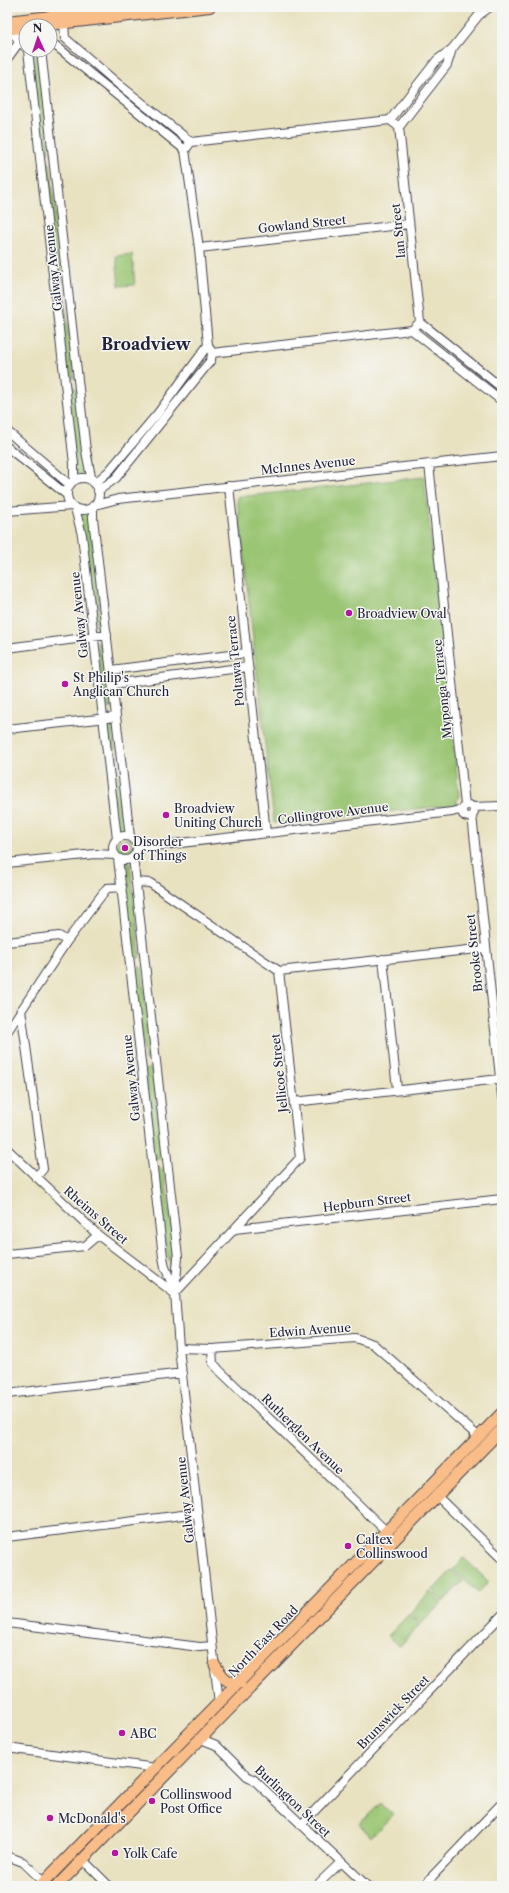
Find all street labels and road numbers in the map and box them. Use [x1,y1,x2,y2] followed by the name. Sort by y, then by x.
[388,202,408,259] street label: Ian Street
[257,212,348,236] street label: Gowland Street
[41,224,65,312] street label: Galway Avenue
[260,453,356,477] street label: McInnes Avenue
[67,571,91,659] street label: Galway Avenue
[223,614,247,707] street label: Poltawa Terrace
[429,638,455,740] street label: Myponga Terrace
[277,799,389,827] street label: Collingrove Avenue
[462,913,486,993] street label: Brooke Street
[267,1032,291,1115] street label: Jellicoe Street
[119,1034,143,1122] street label: Galway Avenue
[61,1183,132,1247] street label: Rheims Street
[322,1189,413,1215] street label: Hepburn Street
[269,1320,352,1340] street label: Edwin Avenue
[259,1391,348,1477] street label: Rutherglen Avenue
[173,1456,197,1544] street label: Galway Avenue
[225,1602,301,1680] street label: North East Road
[354,1671,433,1752] street label: Brunswick Street
[252,1762,335,1840] street label: Burlington Street

